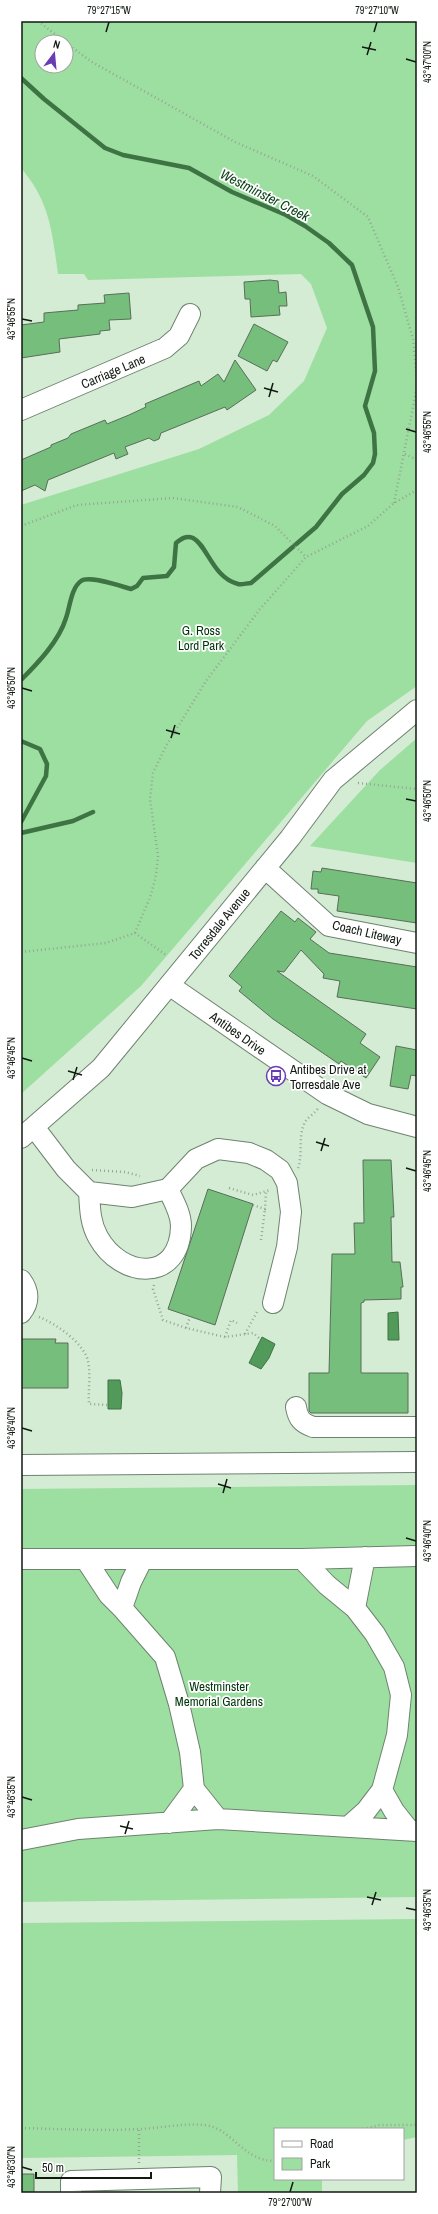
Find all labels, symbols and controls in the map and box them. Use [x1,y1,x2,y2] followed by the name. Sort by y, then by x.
[87,4,131,17] text: 79°27'15"W
[355,4,399,17] text: 79°27'10"W
[34,34,74,74] north arrow
[52,37,62,52] text: N
[421,41,434,83] text: 43°47'00"N
[217,165,314,226] water label: Westminster Creek
[5,298,18,340] text: 43°46'55"N
[79,350,148,393] street label: Carriage Lane
[421,411,434,453] text: 43°46'55"N
[178,622,225,654] park label: G. Ross Lord Park
[5,667,18,709] text: 43°46'50"N
[421,780,434,822] text: 43°46'50"N
[185,885,254,964] street label: Torresdale Avenue
[331,916,404,949] street label: Coach Liteway
[206,1007,269,1059] street label: Antibes Drive
[5,1037,18,1079] text: 43°46'45"N
[289,1061,366,1093] place label: Antibes Drive at Torresdale Ave
[265,1065,287,1087] bus stop icon: Antibes Drive at Torresdale Ave
[421,1150,434,1192] text: 43°46'45"N
[5,1407,18,1449] text: 43°46'40"N
[421,1520,434,1562] text: 43°46'40"N
[175,1678,263,1710] park label: Westminster Memorial Gardens
[5,1776,18,1818] text: 43°46'35"N
[421,1889,434,1931] text: 43°46'35"N
[274,2128,404,2180] legend
[310,2136,334,2152] text: Road
[5,2146,18,2188] text: 43°46'30"N
[36,2154,151,2180] scale bar
[310,2156,330,2172] text: Park
[42,2160,64,2176] text: 50 m
[268,2196,312,2209] text: 79°27'00"W

